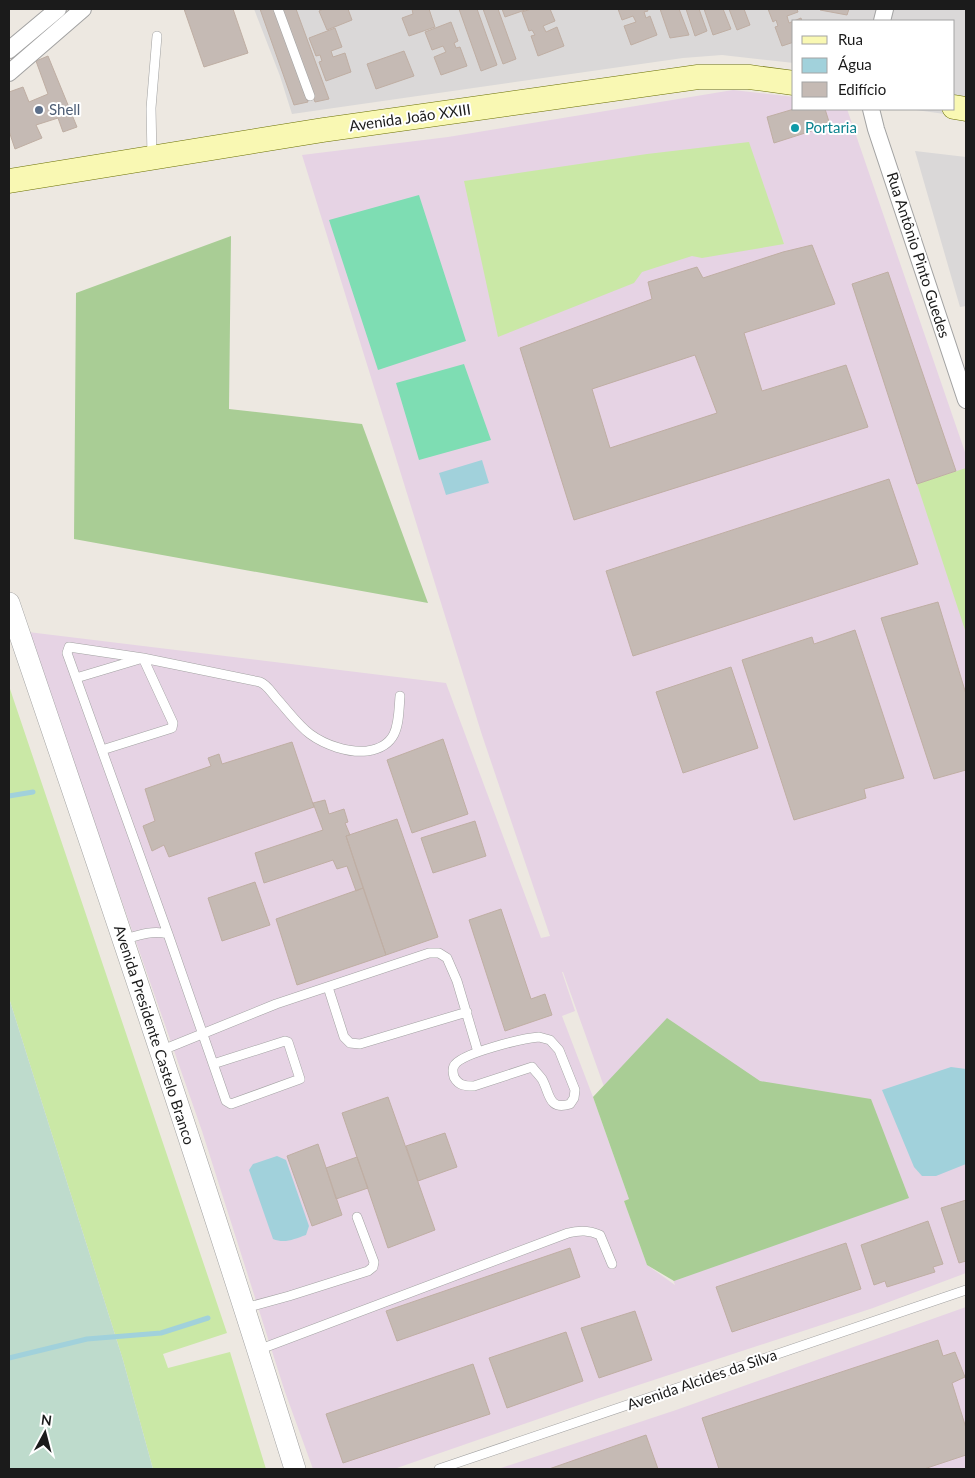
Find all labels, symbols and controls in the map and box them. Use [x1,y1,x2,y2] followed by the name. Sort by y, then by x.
[792,20,955,110] legend
[838,30,863,48] text: Rua
[838,55,872,73] text: Água
[838,80,886,98] text: Edifício
[49,100,80,118] place label: Shell
[348,100,472,134] street label: Avenida João XXIII
[33,104,45,116] marker: Shell
[805,118,857,136] place label: Portaria
[789,122,801,134] marker: Portaria
[884,170,954,340] street label: Rua Antônio Pinto Guedes
[111,923,199,1147] street label: Avenida Presidente Castelo Branco
[624,1345,779,1413] street label: Avenida Alcides da Silva
[20,1408,70,1458] north arrow
[40,1411,53,1429] text: N

